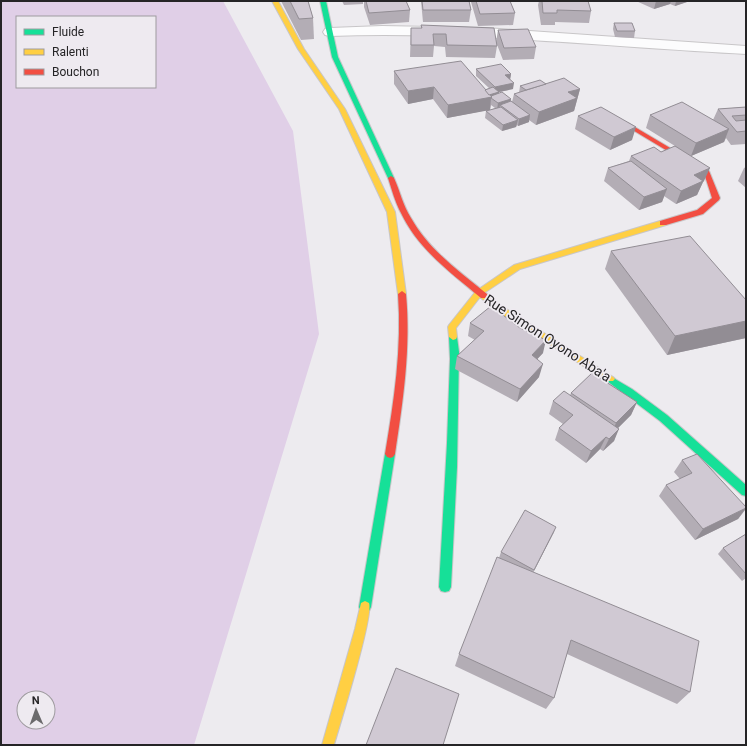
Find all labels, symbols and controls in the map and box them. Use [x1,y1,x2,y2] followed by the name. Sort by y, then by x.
[16,16,156,88] legend
[52,25,84,39] text: Fluide
[52,45,89,59] text: Ralenti
[52,65,99,79] text: Bouchon
[482,291,614,385] street label: Rue Simon Oyono Aba'a
[16,690,56,730] north arrow
[32,694,40,707] text: N

